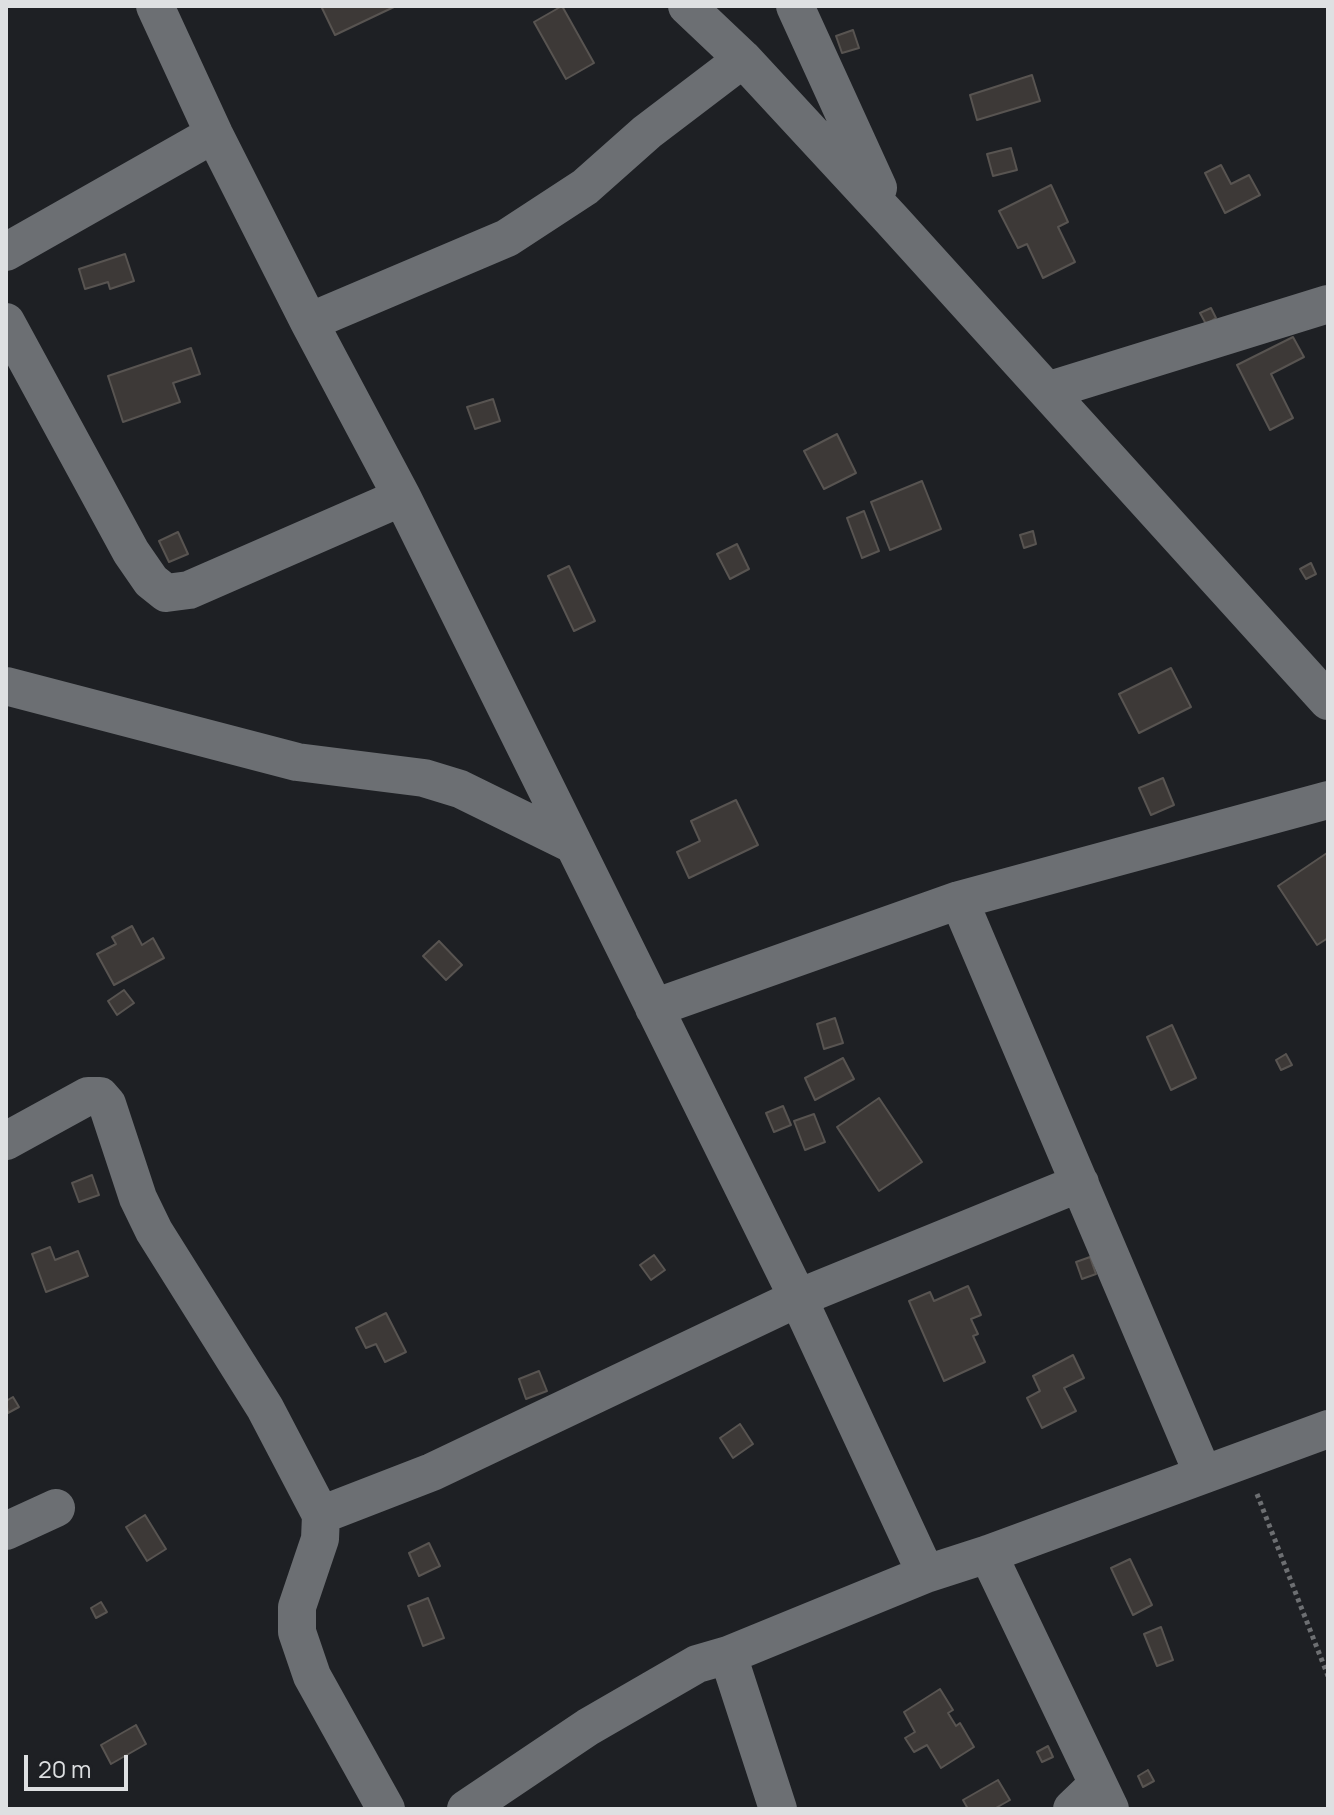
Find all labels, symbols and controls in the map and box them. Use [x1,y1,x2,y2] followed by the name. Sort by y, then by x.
[28,1739,132,1789] scale bar
[38,1752,91,1785] text: 20 m

